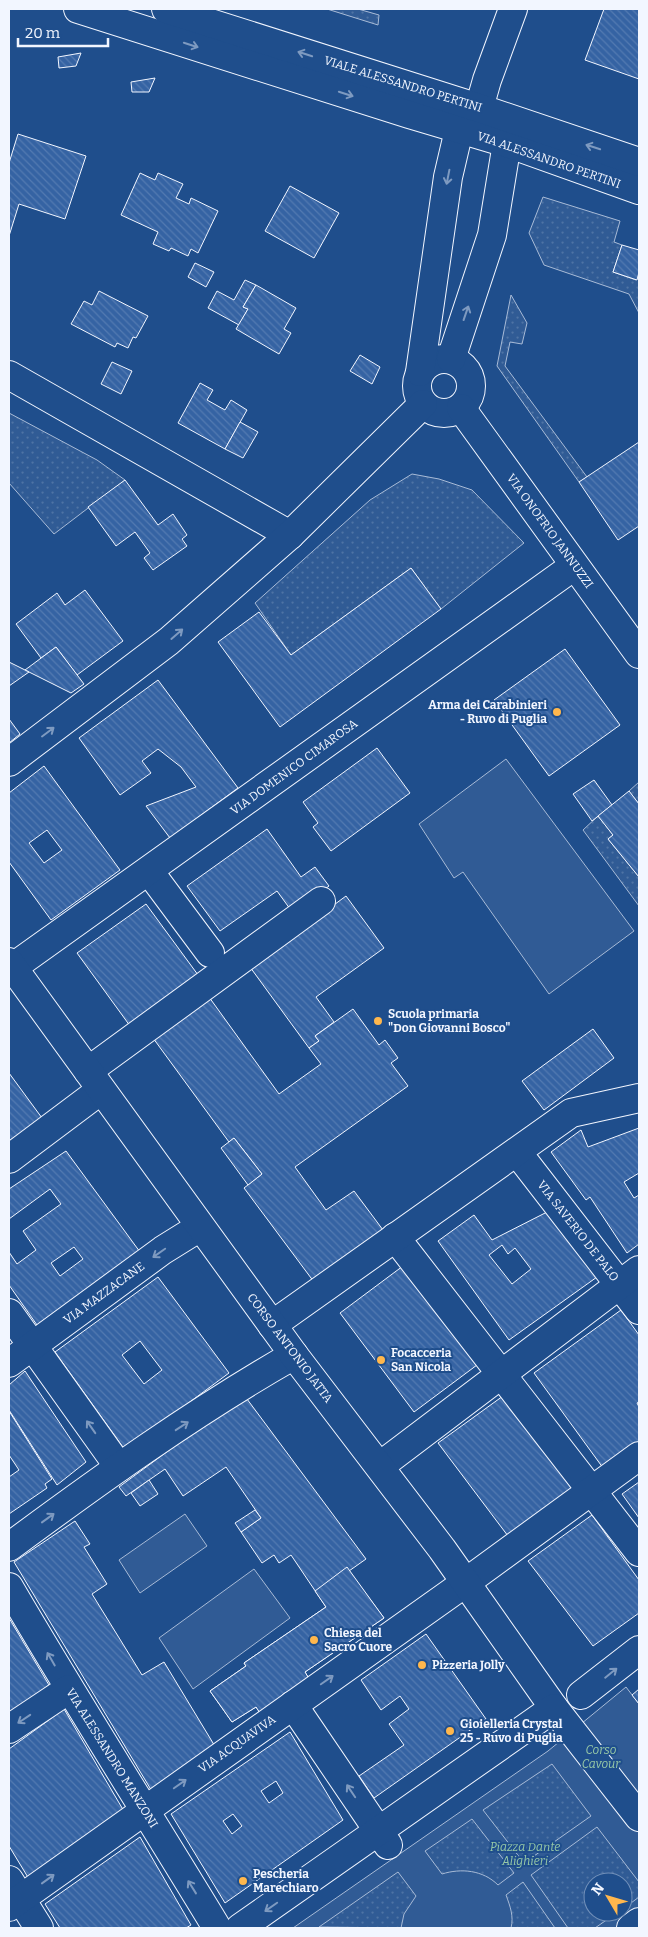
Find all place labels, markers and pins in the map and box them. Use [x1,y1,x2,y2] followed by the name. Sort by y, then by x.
[428,698,547,726] place label: Arma dei Carabinieri - Ruvo di Puglia
[551,706,563,718] marker: Arma dei Carabinieri - Ruvo di Puglia
[388,1007,510,1035] place label: Scuola primaria "Don Giovanni Bosco"
[372,1015,384,1027] marker: Scuola primaria "Don Giovanni Bosco"
[391,1346,452,1374] place label: Focacceria San Nicola
[375,1354,387,1366] marker: Focacceria San Nicola
[324,1626,393,1654] place label: Chiesa del Sacro Cuore
[308,1634,320,1646] marker: Chiesa del Sacro Cuore
[432,1658,505,1672] place label: Pizzeria Jolly
[416,1659,428,1671] marker: Pizzeria Jolly
[460,1717,563,1745] place label: Gioielleria Crystal 25 - Ruvo di Puglia
[444,1725,456,1737] marker: Gioielleria Crystal 25 - Ruvo di Puglia
[253,1867,319,1895] place label: Pescheria Marechiaro
[237,1875,249,1887] marker: Pescheria Marechiaro

